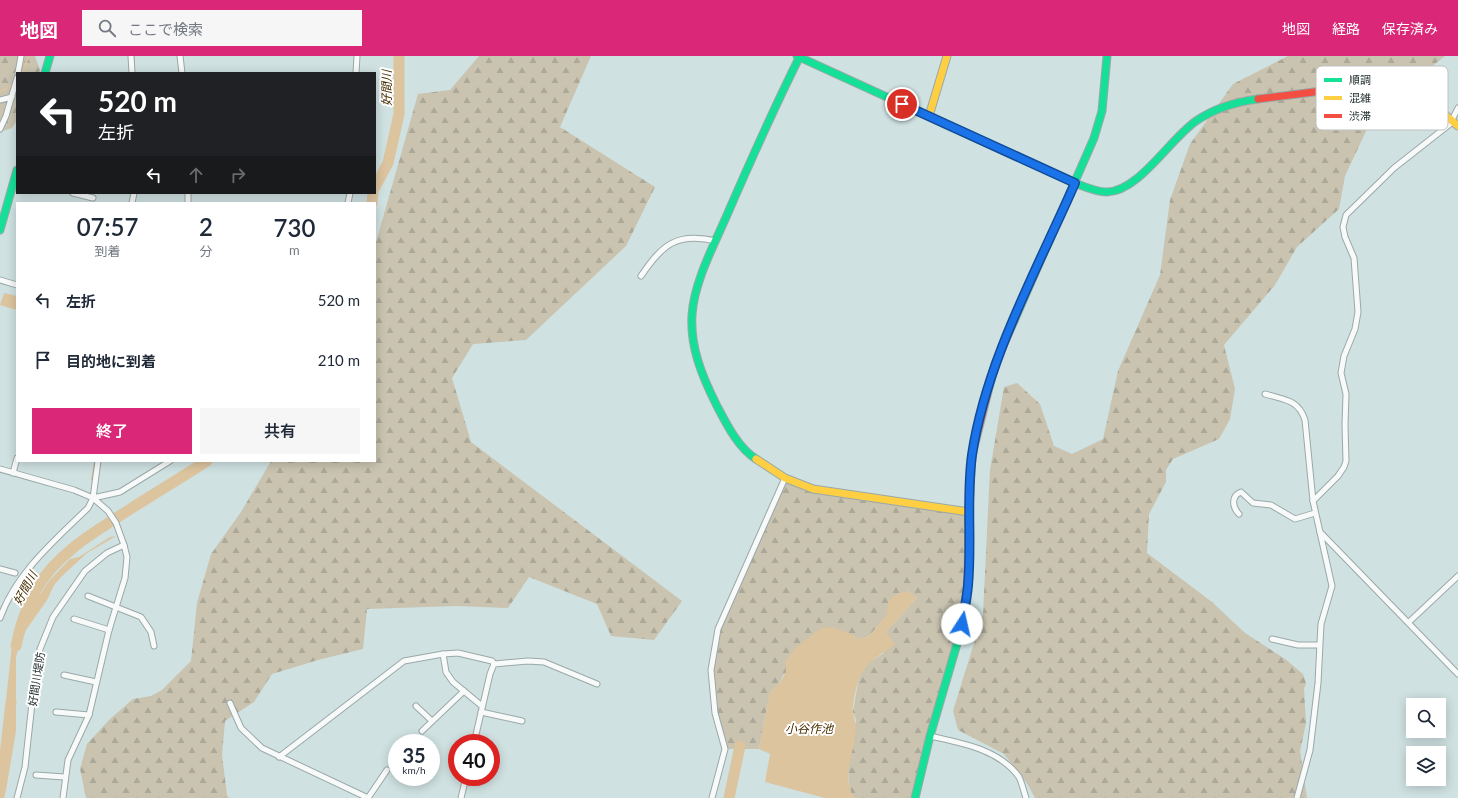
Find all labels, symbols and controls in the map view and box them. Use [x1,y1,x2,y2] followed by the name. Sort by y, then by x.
[82,10,362,46] search box
[96,17,118,39] icon: search
[20,18,58,41] text: 地図
[128,20,203,38] text: ここで検索
[1282,20,1310,37] text: 地図
[1332,20,1360,37] text: 経路
[1382,20,1438,37] text: 保存済み
[1316,66,1448,130] legend
[379,68,394,106] water label: 好間川
[1349,73,1371,86] text: 順調
[98,84,177,118] text: 520 m
[885,87,919,121] pin
[32,88,84,140] icon: left
[1349,91,1371,104] text: 混雑
[891,93,913,115] icon: arrive
[1349,109,1371,122] text: 渋滞
[98,121,134,143] text: 左折
[143,164,165,186] icon: left
[185,164,207,186] icon: ahead
[227,164,249,186] icon: right
[77,212,138,241] text: 07:57
[199,212,213,241] text: 2
[274,213,315,242] text: 730
[289,242,300,258] text: m
[95,243,121,259] text: 到着
[199,243,213,259] text: 分
[32,289,54,311] icon: left
[318,291,360,309] text: 520 m
[66,292,96,310] text: 左折
[32,349,54,371] icon: arrive
[318,351,360,369] text: 210 m
[66,352,156,370] text: 目的地に到着
[32,408,192,454] button: 終了
[200,408,360,454] button: 共有
[10,567,41,607] water label: 好間川
[941,603,983,645] position arrow
[25,651,47,707] street label: 好間川堤防
[1406,698,1446,786] map controls
[1406,698,1446,738] button: search
[785,721,834,736] water label: 小谷作池
[448,734,500,786] speed limit sign: 40
[402,743,426,767] text: 35
[1406,746,1446,786] button: layers
[402,764,426,776] text: km/h

